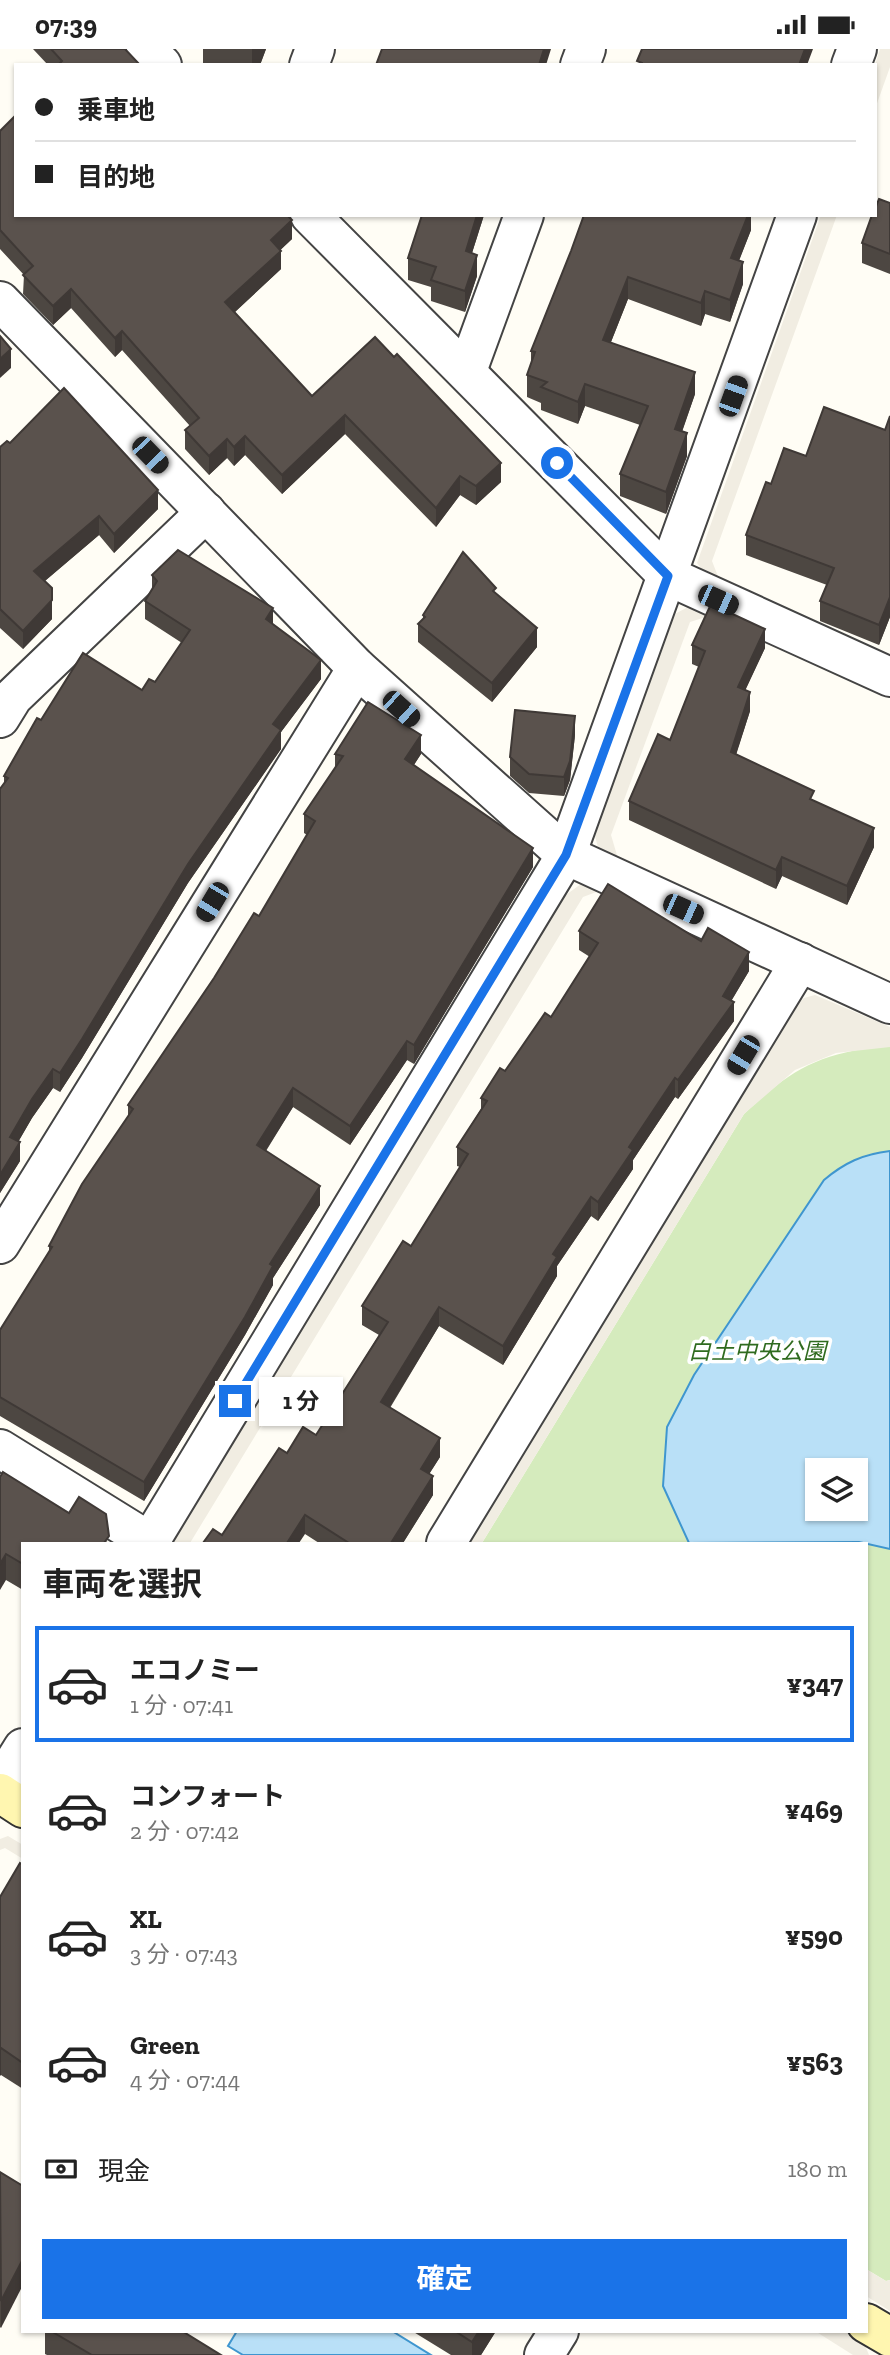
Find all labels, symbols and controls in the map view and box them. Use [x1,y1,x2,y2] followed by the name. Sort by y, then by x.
[35,9,97,41] text: 07:39
[77,94,155,126] text: 乗車地
[77,161,155,193] text: 目的地
[716,373,751,419] car
[128,433,173,477] car
[541,447,573,479] route start
[695,582,742,618] car
[379,687,424,731] car
[193,879,232,925] car
[660,891,707,927] car
[724,1032,763,1078] car
[688,1337,829,1365] park label: 白土中央公園
[260,1377,344,1425] callout: 1 分
[219,1385,251,1417] route end
[283,1387,319,1415] text: 1 分
[805,1458,868,1521] map controls
[805,1458,868,1521] button: layers
[42,1565,202,1603] text: 車両を選択
[46,1653,109,1716] icon: car
[130,1654,260,1686] text: エコノミー
[787,1668,843,1700] text: ¥347
[130,1691,233,1719] text: 1 分 · 07:41
[46,1779,109,1842] icon: car
[130,1780,285,1812] text: コンフォート
[785,1794,843,1826] text: ¥469
[130,1817,239,1845] text: 2 分 · 07:42
[130,1903,162,1935] text: XL
[46,1905,109,1968] icon: car
[785,1920,843,1952] text: ¥590
[130,1940,238,1968] text: 3 分 · 07:43
[130,2029,200,2061] text: Green
[46,2031,109,2094] icon: car
[786,2046,843,2078] text: ¥563
[130,2066,240,2094] text: 4 分 · 07:44
[42,2150,80,2188] icon: cash
[98,2155,150,2187] text: 現金
[787,2155,847,2183] text: 180 m
[42,2239,847,2319] button: 確定

